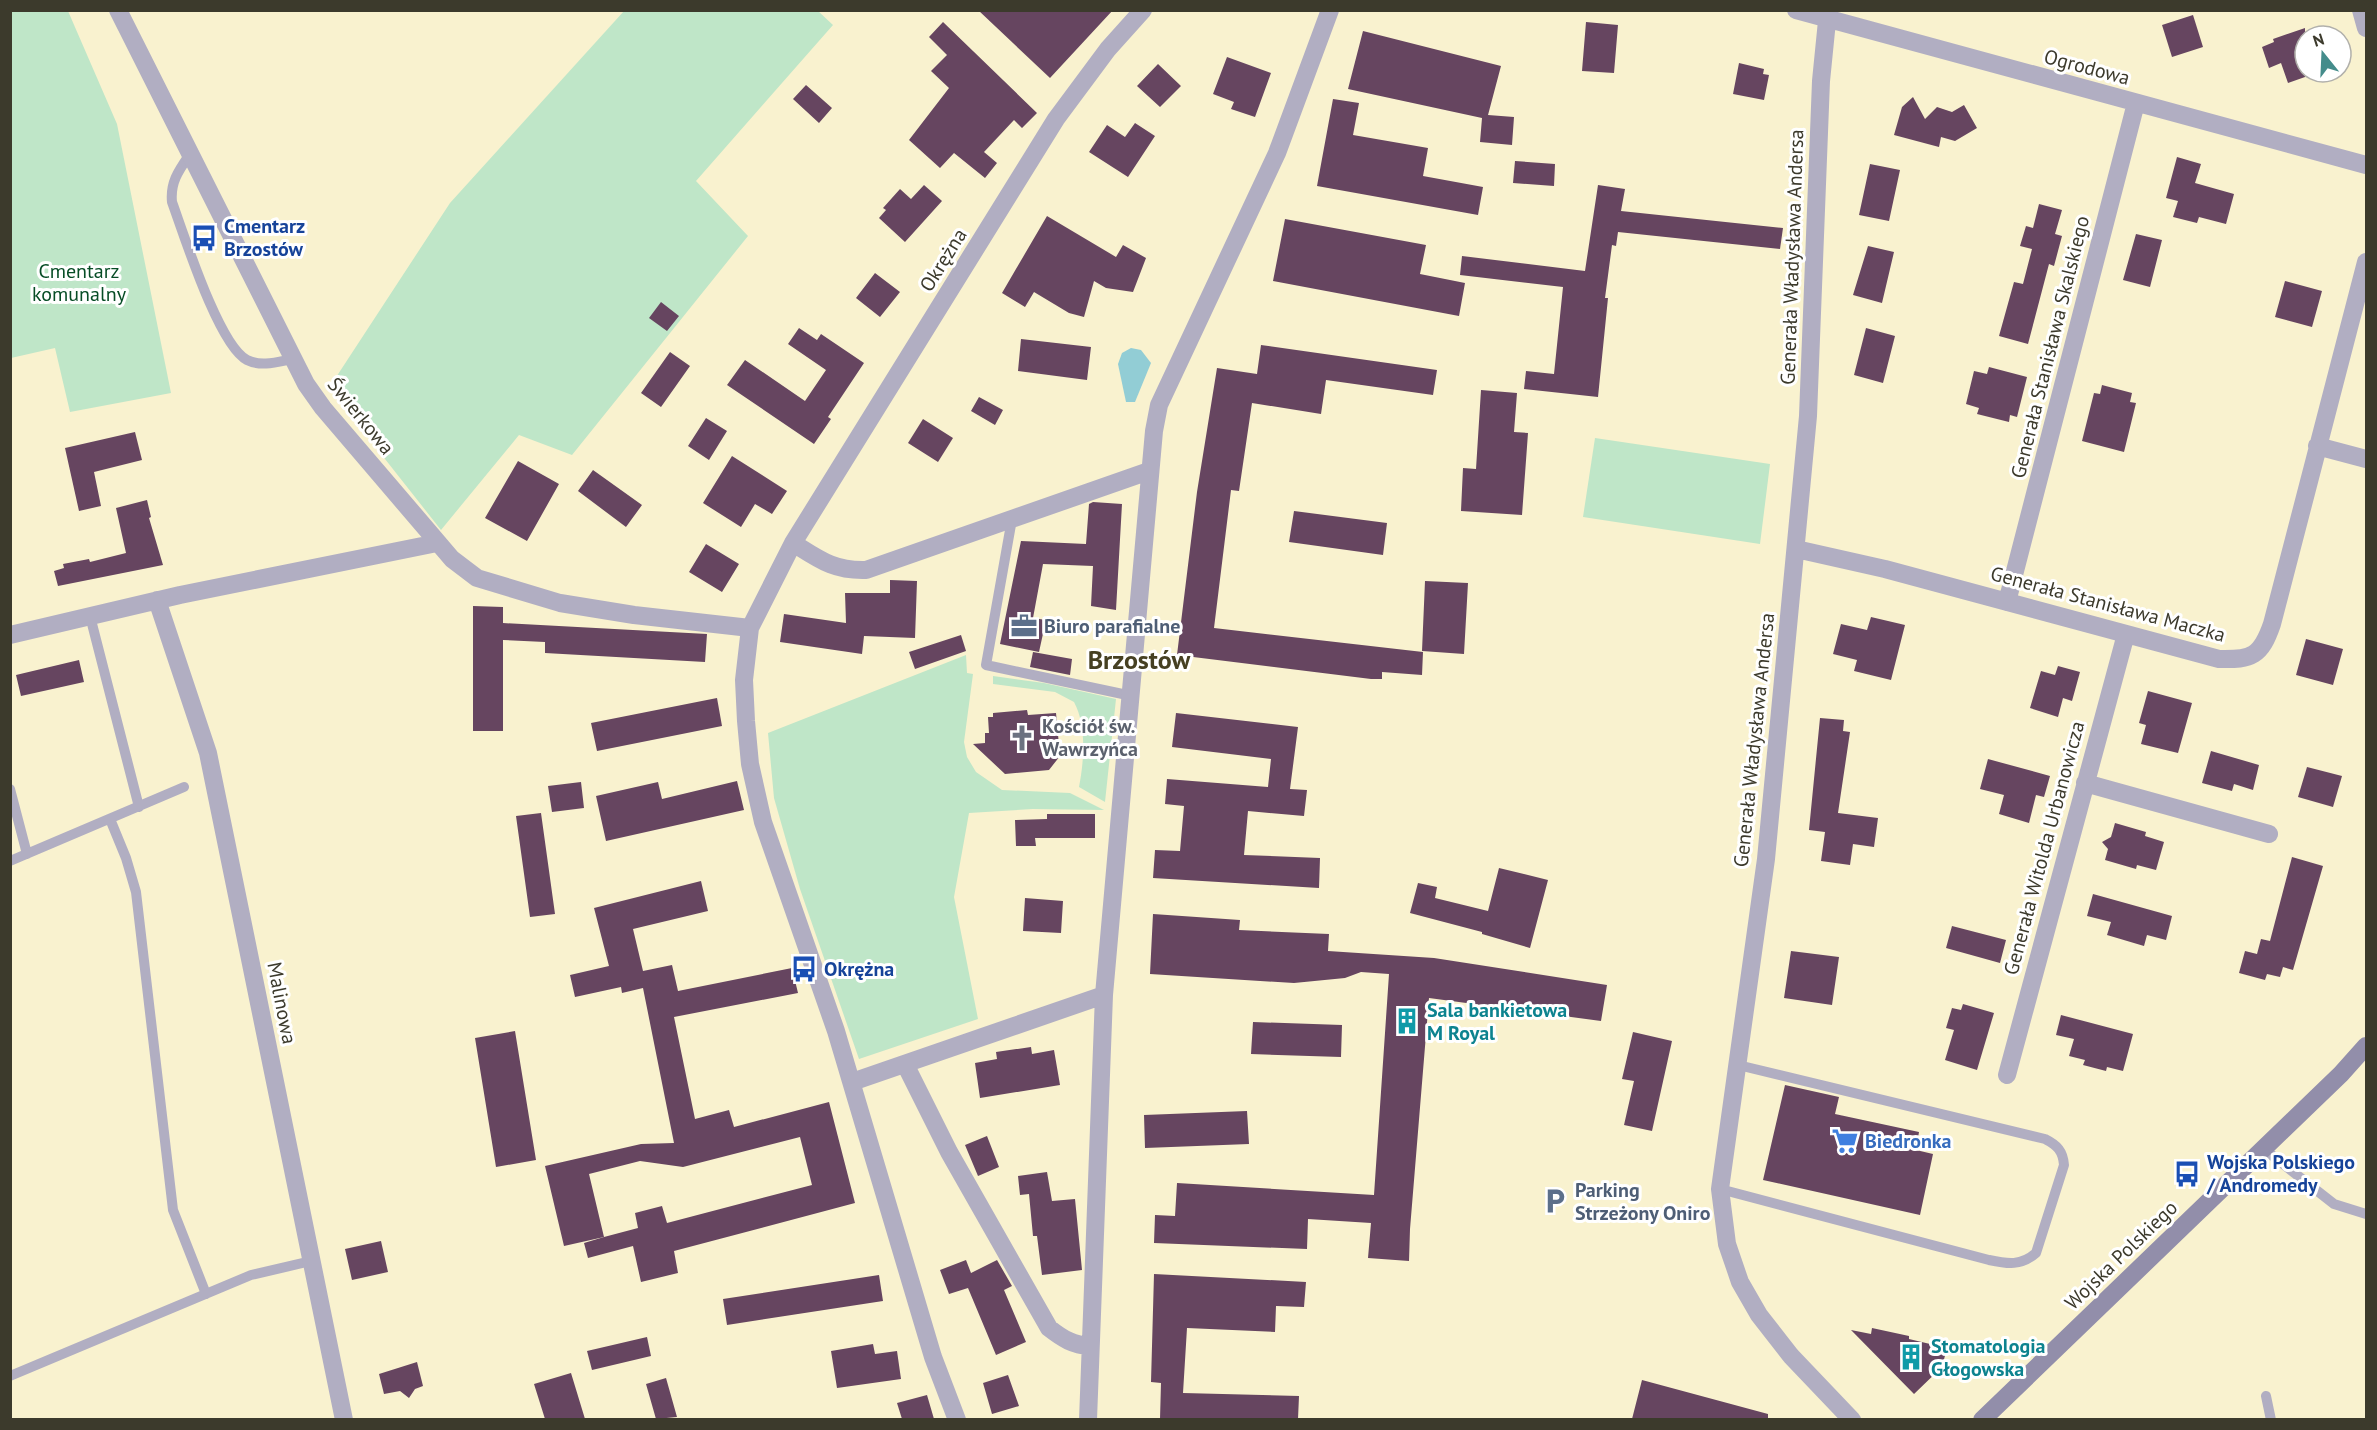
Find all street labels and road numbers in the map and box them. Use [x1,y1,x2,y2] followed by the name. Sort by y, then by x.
[2041,43,2133,91] street label: Ogrodowa
[1775,129,1809,385] street label: Generała Władysława Andersa
[2005,213,2095,481] street label: Generała Stanisława Skalskiego
[913,224,973,296] street label: Okrężna
[322,372,400,460] street label: Świerkowa
[1988,560,2228,648] street label: Generała Stanisława Maczka
[1728,612,1780,868] street label: Generała Władysława Andersa
[1998,718,2090,978] street label: Generała Witolda Urbanowicza
[261,960,303,1046] street label: Malinowa
[2059,1195,2183,1315] street label: Wojska Polskiego

